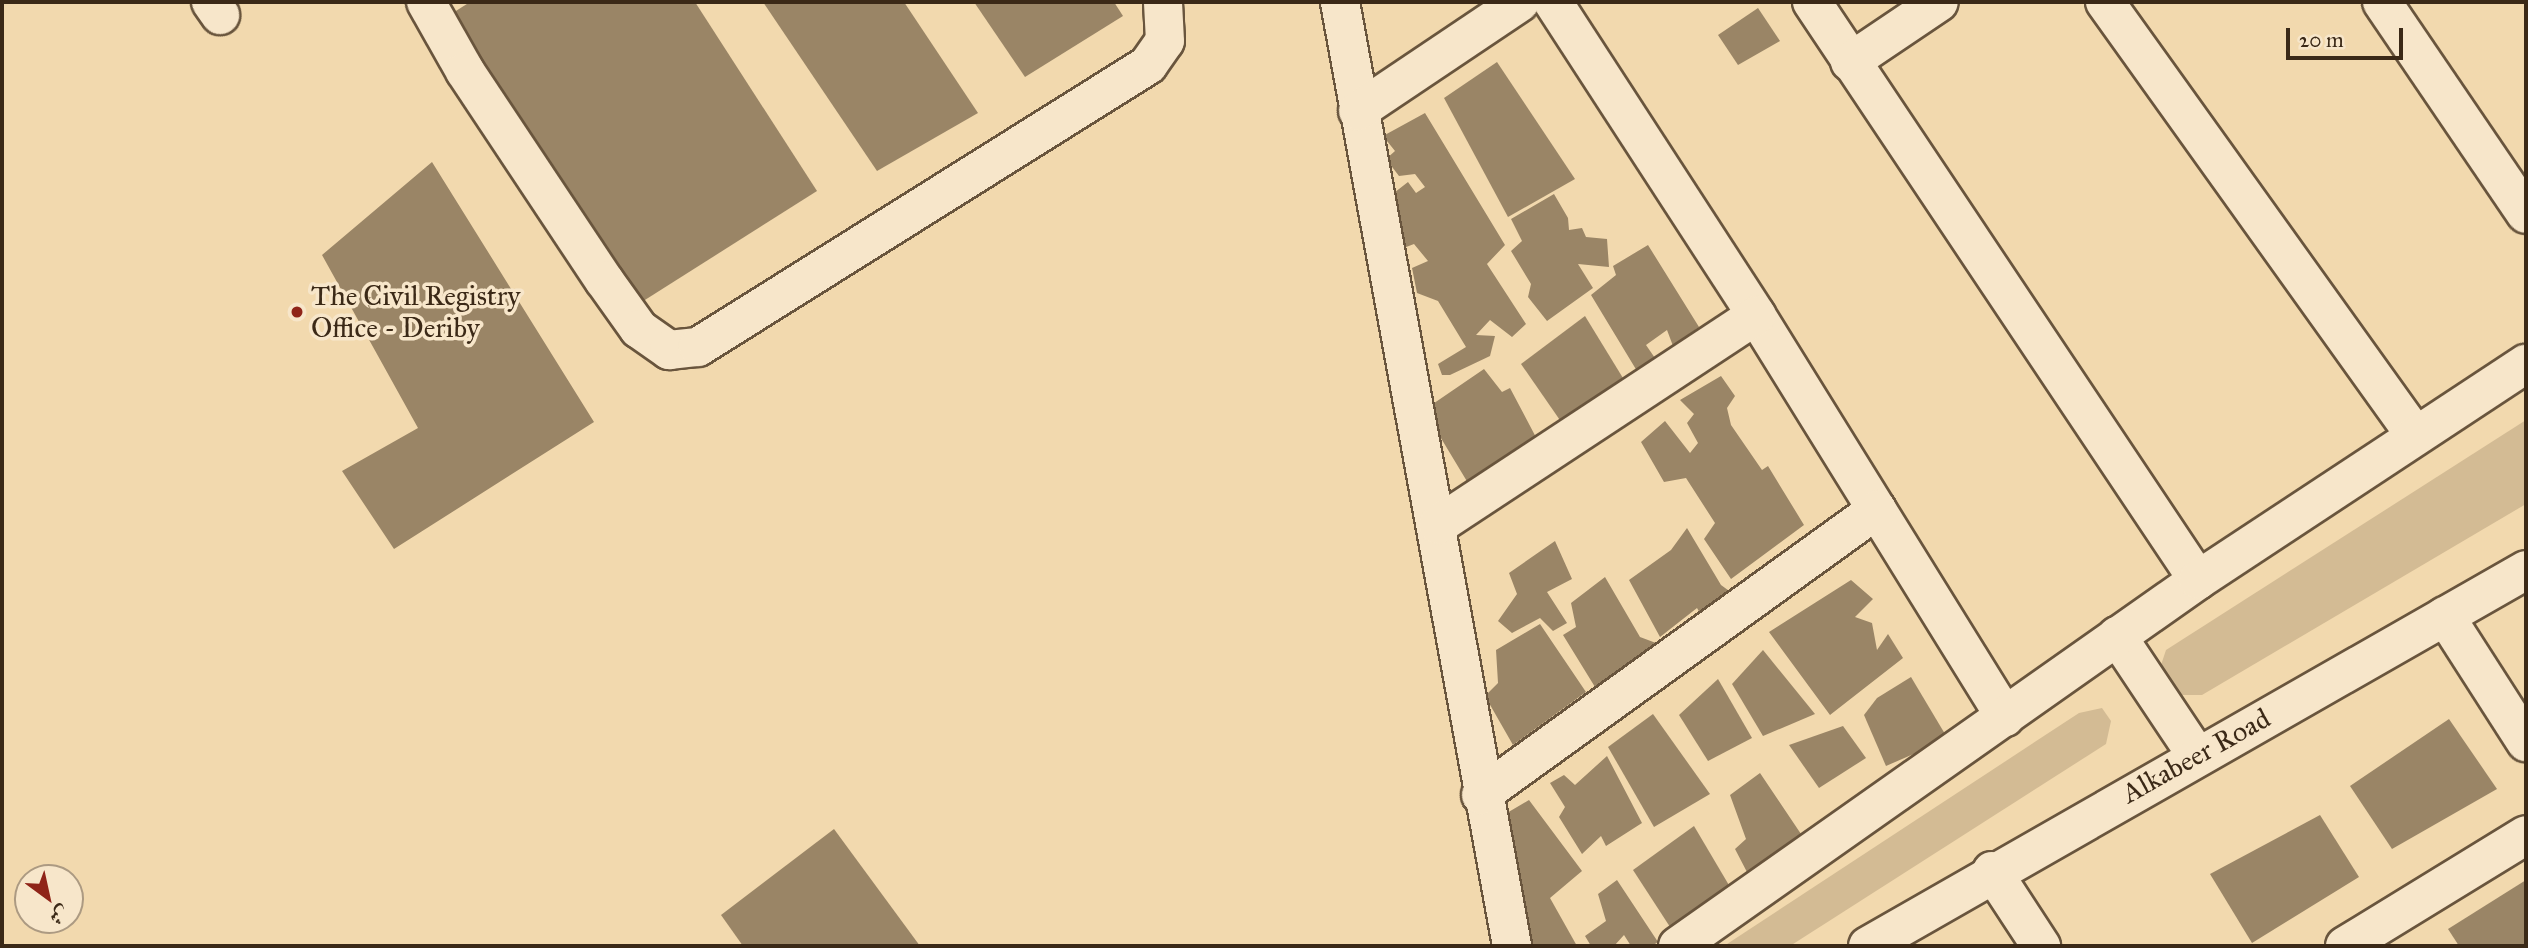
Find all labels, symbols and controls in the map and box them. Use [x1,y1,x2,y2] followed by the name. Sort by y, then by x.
[2290,14,2407,58] scale bar
[2299,27,2344,53] text: 20 m
[311,279,520,345] place label: The Civil Registry Office - Deriby
[289,304,305,320] marker: The Civil Registry Office - Deriby
[2116,701,2276,811] street label: Alkabeer Road
[14,864,84,934] north arrow
[45,901,74,930] text: ش

